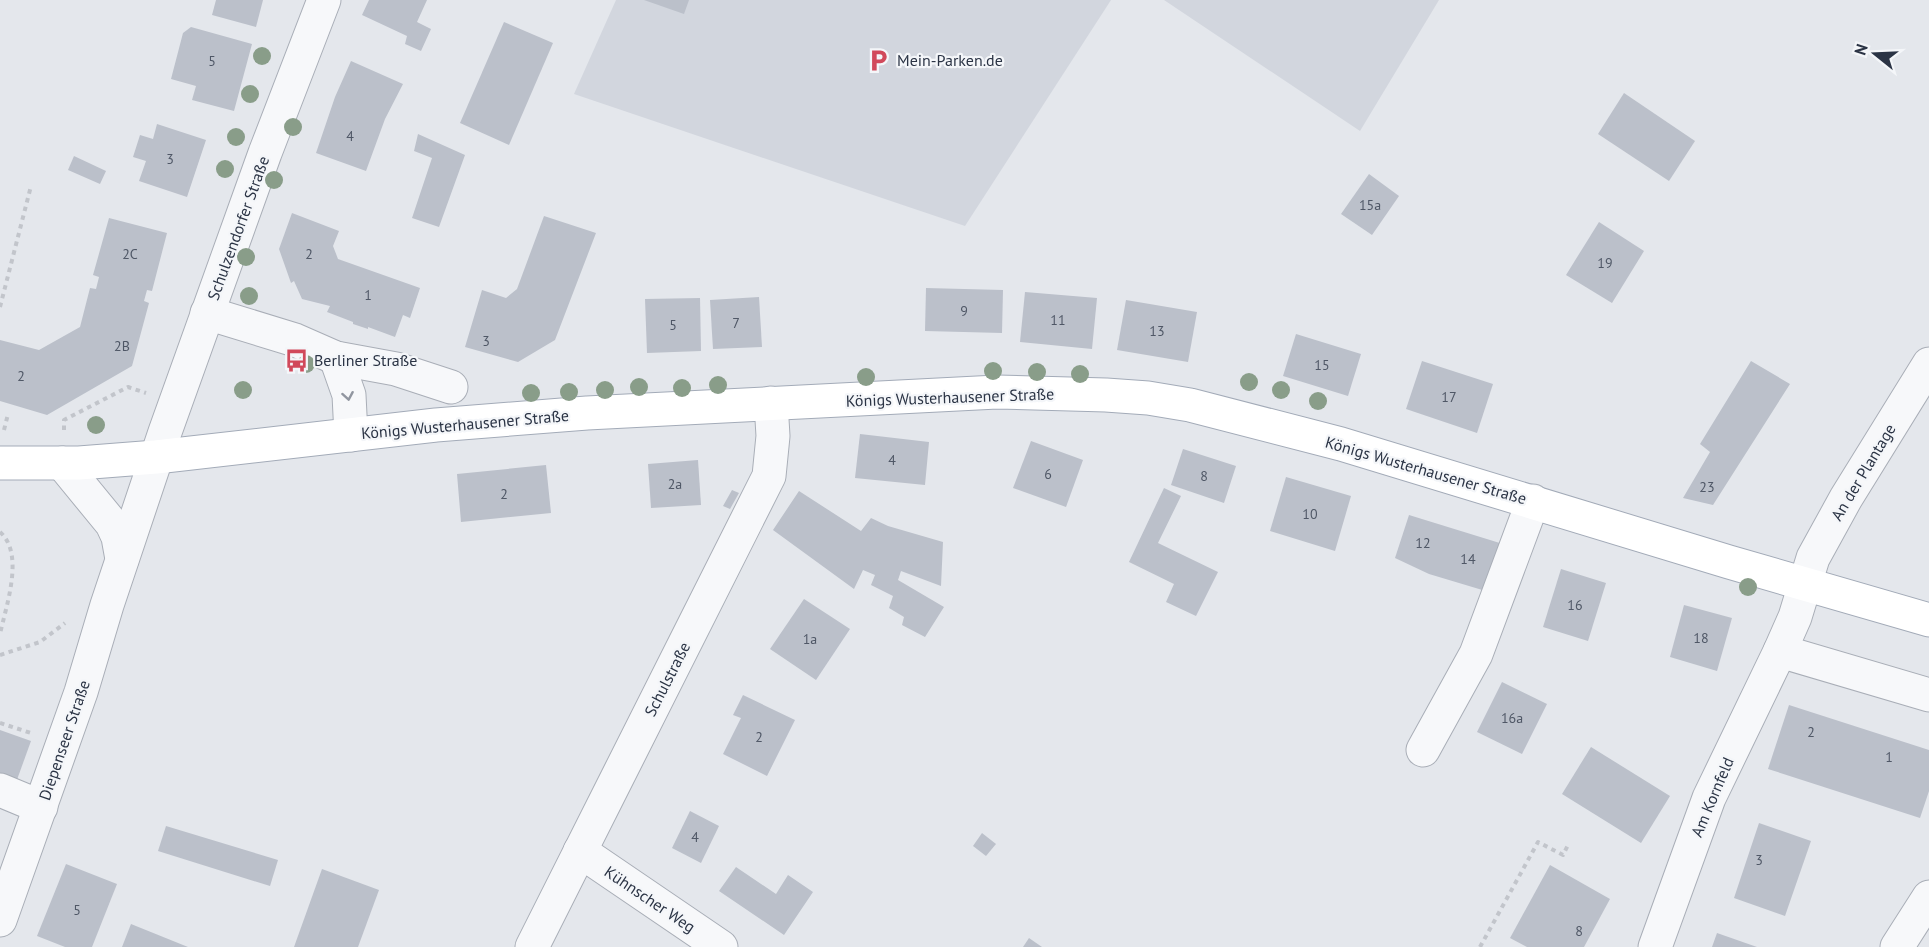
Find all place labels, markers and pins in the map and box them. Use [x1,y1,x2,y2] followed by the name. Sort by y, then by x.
[866,47,892,73] parking icon: Mein-Parken.de
[897,50,1003,70] place label: Mein-Parken.de
[283,347,309,373] bus stop icon: Berliner Straße
[314,350,417,370] place label: Berliner Straße

